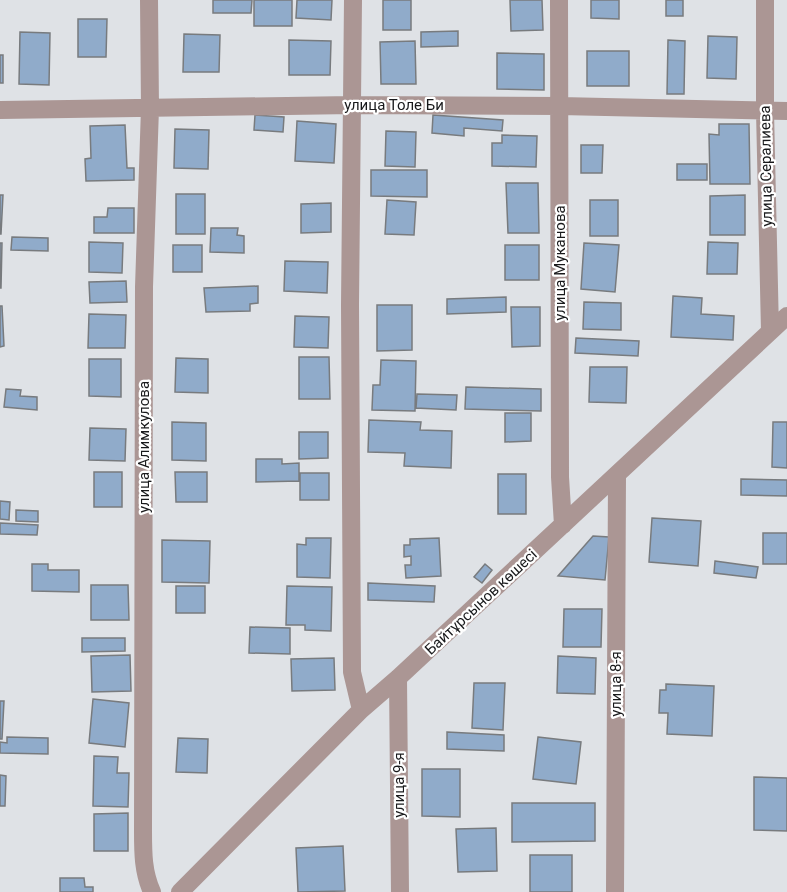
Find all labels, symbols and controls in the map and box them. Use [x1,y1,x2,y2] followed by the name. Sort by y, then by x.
[344,96,444,114] street label: улица Толе Би
[756,105,776,227] street label: улица Сералиева
[551,205,569,321] street label: улица Муканова
[135,381,153,513] street label: улица Алимкулова
[421,545,541,659] street label: Байтұрсынов көшесі
[607,651,625,717] street label: улица 8-я
[390,752,408,818] street label: улица 9-я

